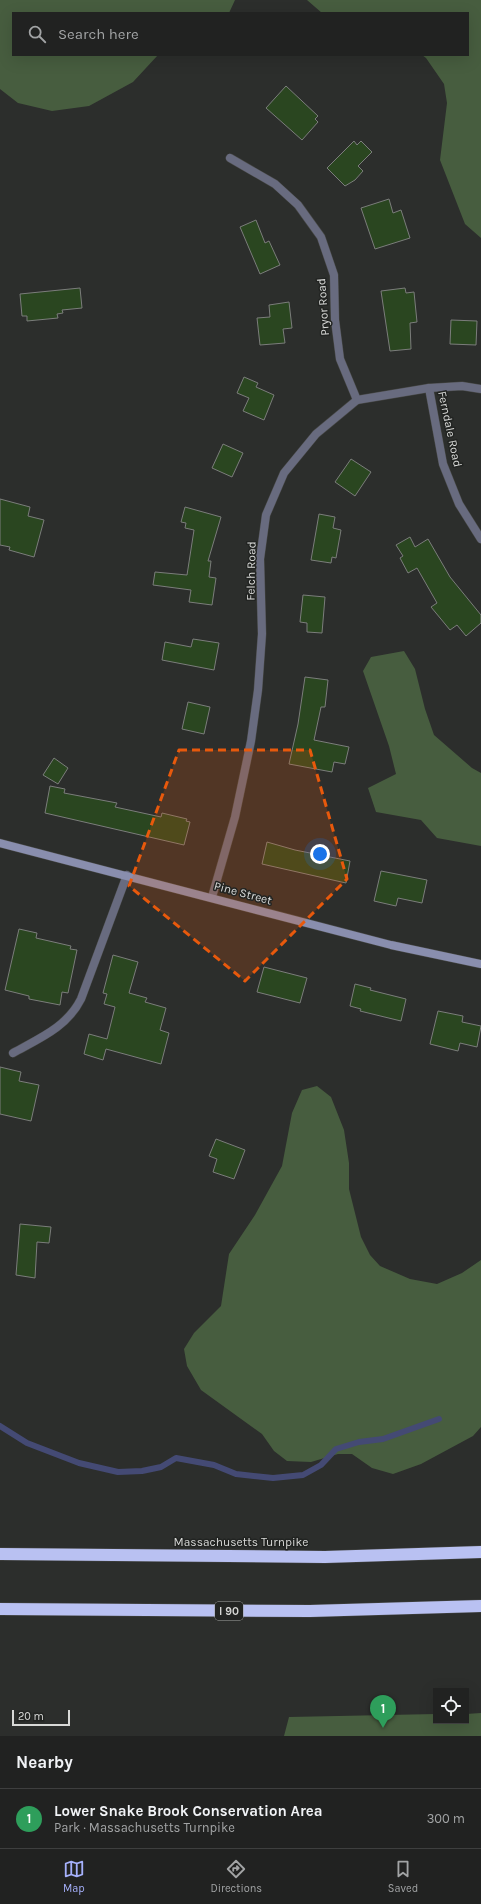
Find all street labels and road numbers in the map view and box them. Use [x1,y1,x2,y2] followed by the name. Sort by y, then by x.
[314,278,332,336] street label: Pryor Road
[435,390,465,468] street label: Ferndale Road
[243,541,259,601] street label: Felch Road
[212,879,274,908] street label: Pine Street
[174,1535,308,1549] street label: Massachusetts Turnpike
[215,1602,243,1620] road number: I 90

